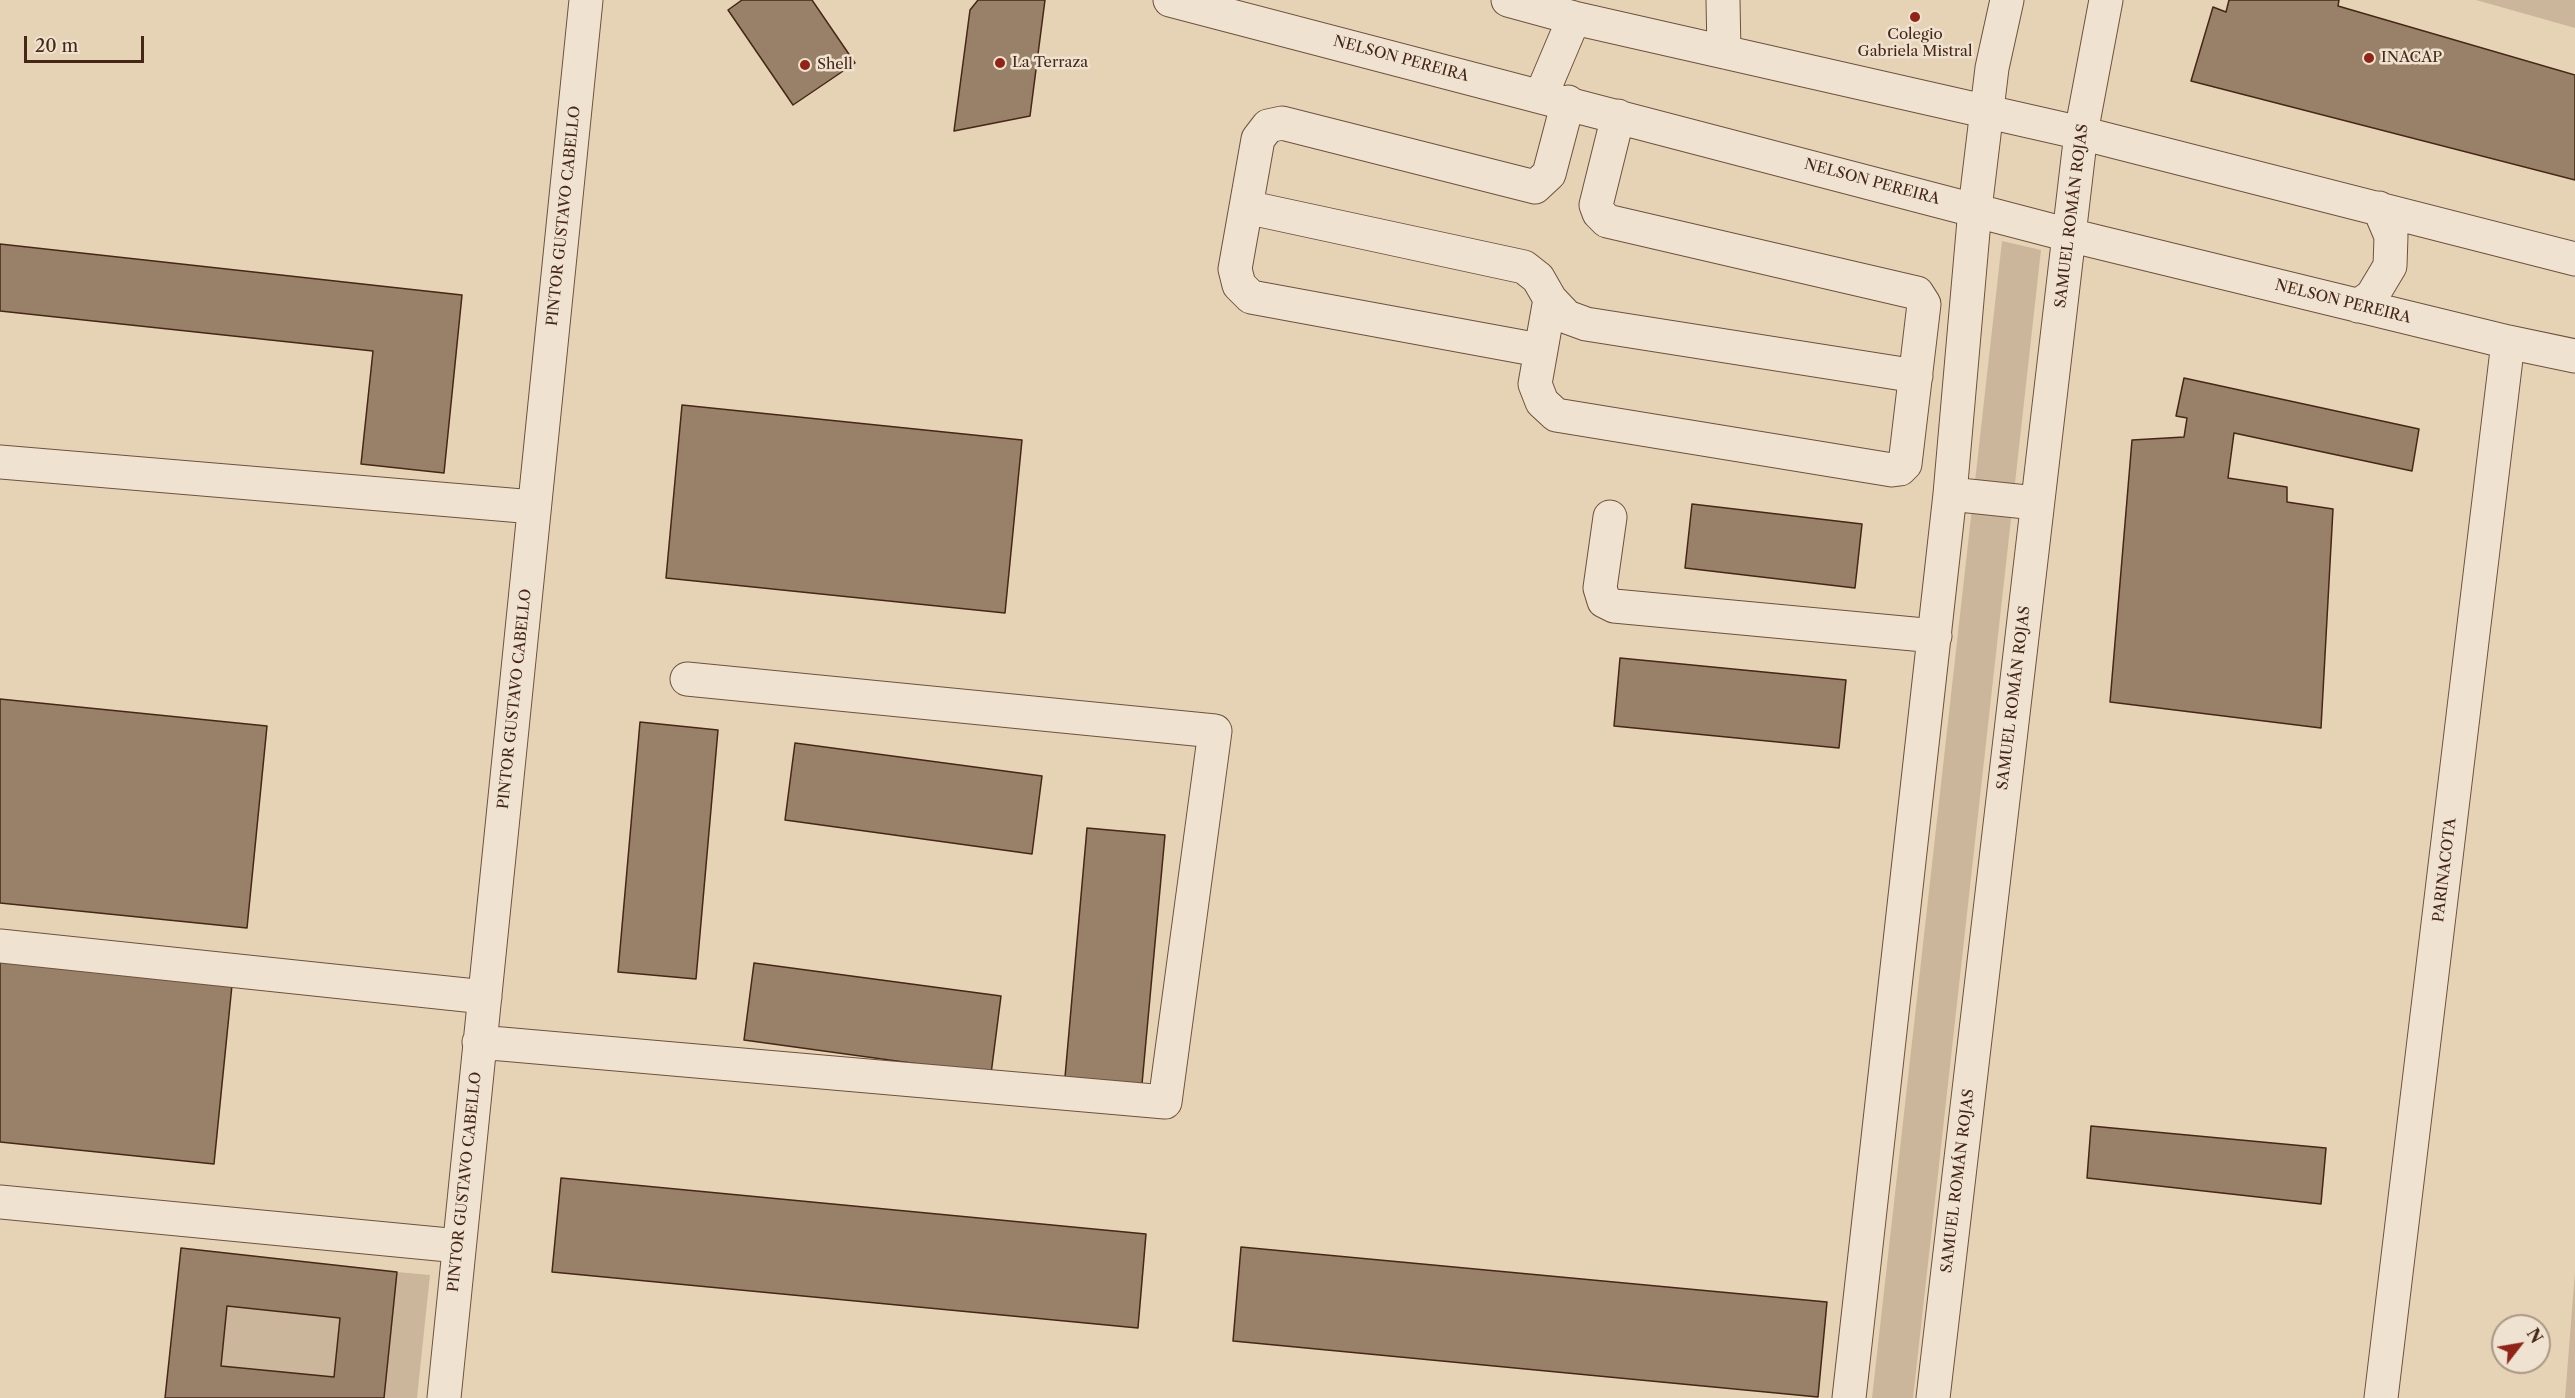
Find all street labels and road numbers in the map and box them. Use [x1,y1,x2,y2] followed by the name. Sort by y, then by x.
[1331,32,1471,86] street label: NELSON PEREIRA
[543,105,585,327] street label: PINTOR GUSTAVO CABELLO
[2052,123,2092,309] street label: SAMUEL ROMÁN ROJAS
[1802,155,1942,209] street label: NELSON PEREIRA
[2273,276,2413,328] street label: NELSON PEREIRA
[494,588,536,810] street label: PINTOR GUSTAVO CABELLO
[1994,605,2034,791] street label: SAMUEL ROMÁN ROJAS
[2430,817,2460,923] street label: PARINACOTA
[444,1071,486,1293] street label: PINTOR GUSTAVO CABELLO
[1938,1088,1978,1274] street label: SAMUEL ROMÁN ROJAS

